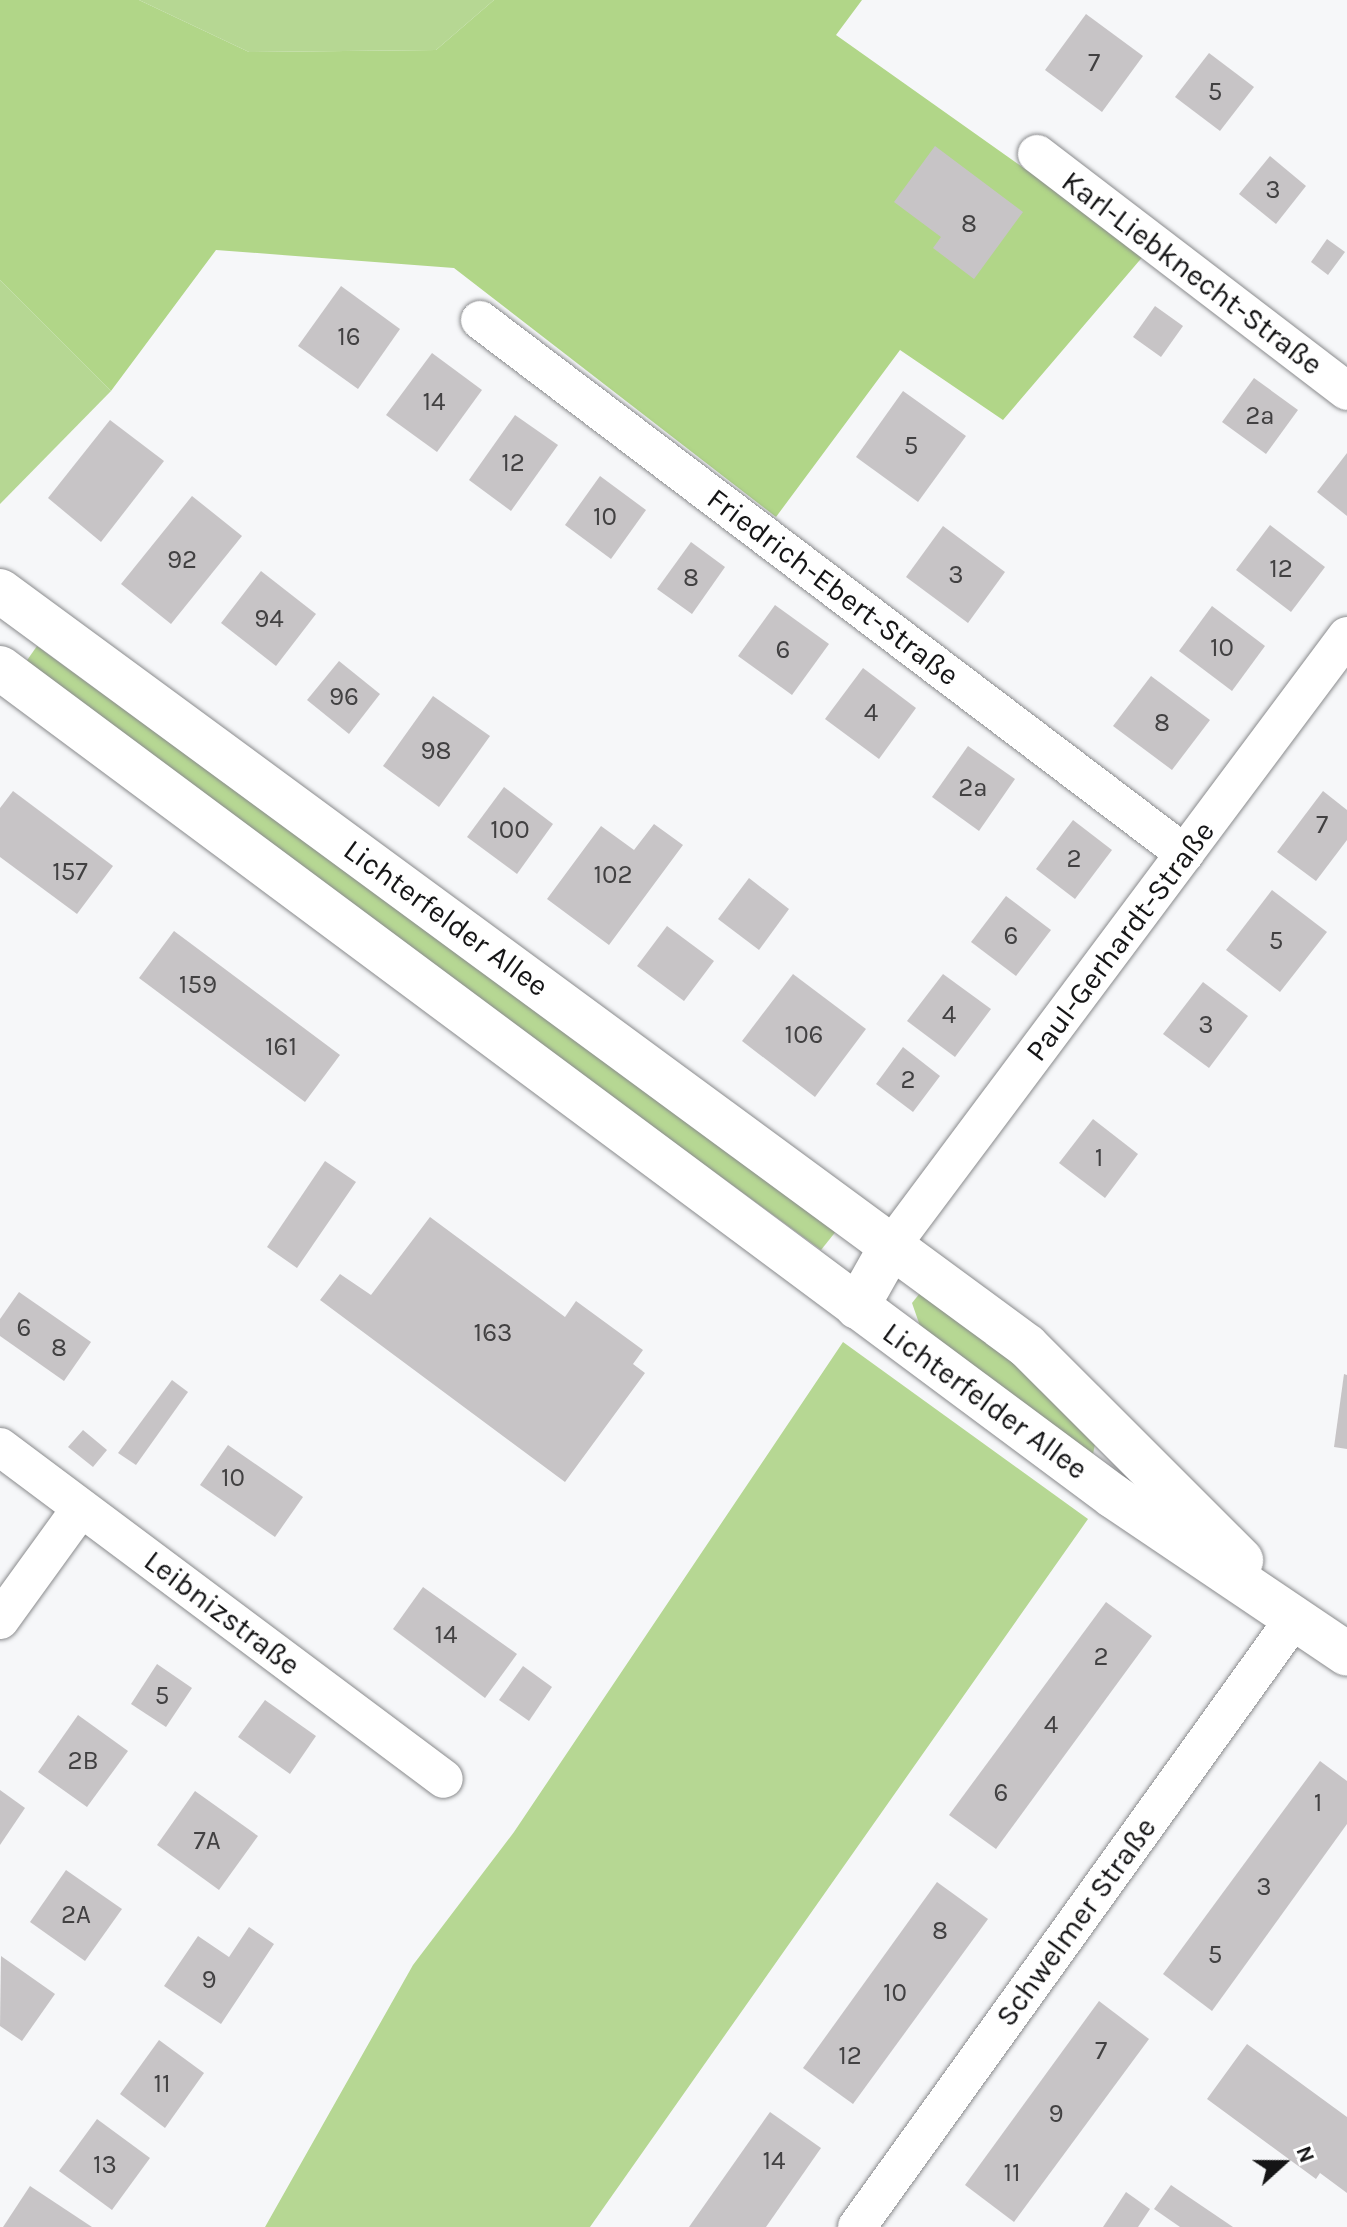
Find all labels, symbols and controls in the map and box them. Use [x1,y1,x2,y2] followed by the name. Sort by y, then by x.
[1088,47,1100,79] house number: 7
[1208,76,1222,108] house number: 5
[1055,163,1329,383] street label: Karl-Liebknecht-Straße
[1265,174,1281,206] house number: 3
[961,208,977,240] house number: 8
[337,321,361,353] house number: 16
[422,386,446,418] house number: 14
[1245,400,1275,432] house number: 2a
[904,430,918,462] house number: 5
[501,447,525,479] house number: 12
[700,481,966,693] street label: Friedrich-Ebert-Straße
[593,501,617,533] house number: 10
[167,544,197,576] house number: 92
[1269,553,1293,585] house number: 12
[948,559,964,591] house number: 3
[683,562,699,594] house number: 8
[254,603,284,635] house number: 94
[1210,632,1234,664] house number: 10
[776,634,790,666] house number: 6
[329,681,359,713] house number: 96
[864,697,878,729] house number: 4
[1154,707,1170,739] house number: 8
[420,735,452,767] house number: 98
[958,772,988,804] house number: 2a
[1316,809,1328,841] house number: 7
[490,814,530,846] house number: 100
[1018,814,1222,1068] street label: Paul-Gerhardt-Straße
[337,832,555,1004] street label: Lichterfelder Allee
[1066,843,1082,875] house number: 2
[52,856,88,888] house number: 157
[593,859,633,891] house number: 102
[1004,920,1018,952] house number: 6
[1269,925,1283,957] house number: 5
[179,969,217,1001] house number: 159
[942,999,956,1031] house number: 4
[1198,1009,1214,1041] house number: 3
[785,1019,823,1051] house number: 106
[265,1031,297,1063] house number: 161
[900,1064,916,1096] house number: 2
[1095,1142,1103,1174] house number: 1
[17,1312,31,1344] house number: 6
[876,1315,1094,1487] street label: Lichterfelder Allee
[474,1317,512,1349] house number: 163
[51,1332,67,1364] house number: 8
[221,1462,245,1494] house number: 10
[137,1543,307,1683] street label: Leibnizstraße
[434,1619,458,1651] house number: 14
[1093,1641,1109,1673] house number: 2
[155,1680,169,1712] house number: 5
[1044,1709,1058,1741] house number: 4
[67,1745,99,1777] house number: 2B
[994,1777,1008,1809] house number: 6
[1314,1787,1322,1819] house number: 1
[988,1811,1164,2033] street label: Schwelmer Straße
[193,1825,221,1857] house number: 7A
[1256,1871,1272,1903] house number: 3
[61,1899,91,1931] house number: 2A
[932,1915,948,1947] house number: 8
[1208,1939,1222,1971] house number: 5
[201,1964,217,1996] house number: 9
[883,1977,907,2009] house number: 10
[1095,2035,1107,2067] house number: 7
[838,2040,862,2072] house number: 12
[153,2068,171,2100] house number: 11
[1048,2098,1064,2130] house number: 9
[1243,2123,1323,2203] north arrow
[1290,2142,1320,2166] text: N
[762,2145,786,2177] house number: 14
[93,2149,117,2181] house number: 13
[1003,2157,1021,2189] house number: 11

